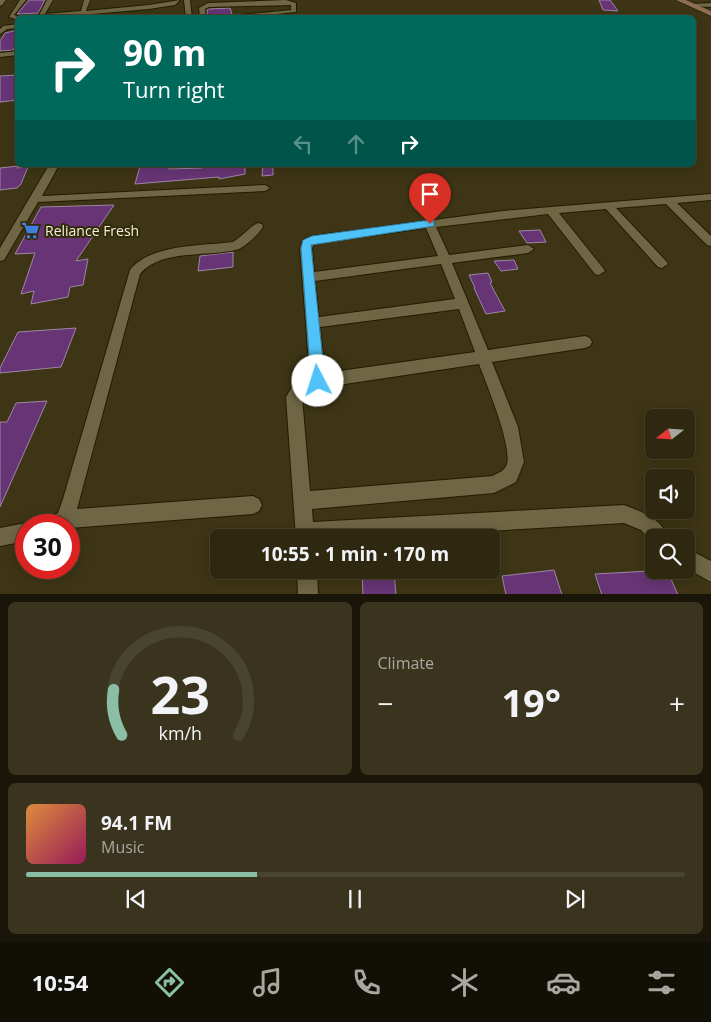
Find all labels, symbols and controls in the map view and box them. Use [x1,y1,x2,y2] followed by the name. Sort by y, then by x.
[123,29,206,76] text: 90 m
[40,35,105,100] icon: right
[123,74,225,104] text: Turn right
[289,130,317,158] icon: left
[342,130,370,158] icon: ahead
[395,130,423,158] icon: right
[409,173,451,224] pin
[416,180,444,208] icon: arrive
[21,220,41,240] supermarket icon: Reliance Fresh
[45,221,139,240] place label: Reliance Fresh
[291,354,343,406] position arrow
[645,409,695,459] north arrow
[645,409,695,579] map controls
[645,469,695,519] button: sound
[15,514,80,579] speed limit sign: 30
[645,529,695,579] button: search
[261,541,449,567] text: 10:55 · 1 min · 170 m
[378,652,434,674] text: Climate
[150,658,209,729] text: 23
[501,676,561,728] text: 19°
[378,684,394,722] text: −
[669,684,685,722] text: +
[158,721,201,745] text: km/h
[101,810,172,836] text: 94.1 FM
[101,836,145,858] text: Music
[122,885,150,913] icon: previous
[341,885,369,913] icon: pause
[561,885,589,913] icon: next
[152,965,187,1000] icon: directions
[250,965,285,1000] icon: music
[349,965,384,1000] icon: phone
[447,965,482,1000] icon: climate
[546,965,581,1000] icon: car
[644,965,679,1000] icon: filters
[32,967,88,997] text: 10:54

